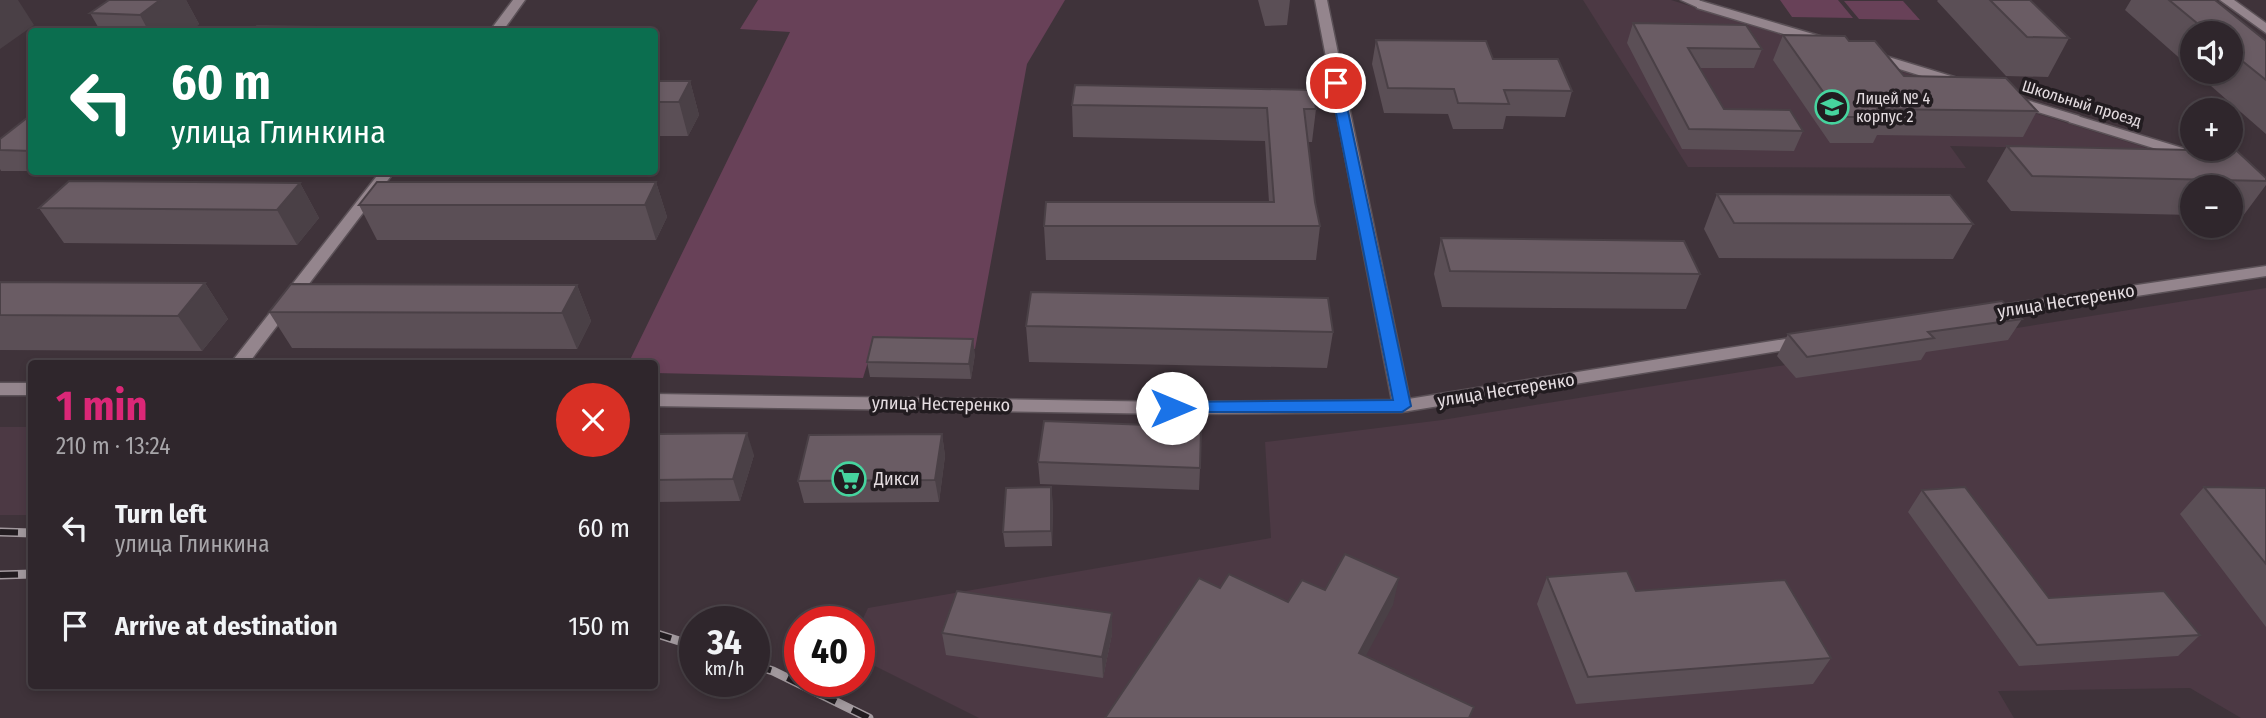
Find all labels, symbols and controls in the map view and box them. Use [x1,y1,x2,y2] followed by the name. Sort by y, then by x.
[2180,21,2243,238] map controls
[2180,21,2243,84] button: sound
[171,53,271,112] text: 60 m
[1306,53,1366,113] pin
[56,56,147,147] icon: left
[1317,64,1355,102] icon: arrive
[2020,76,2144,131] street label: Школьный проезд
[1813,88,1851,126] school or university icon: Лицей № 4 корпус 2
[1856,89,1930,126] place label: Лицей № 4 корпус 2
[2180,98,2243,161] button: +
[171,113,386,151] text: улица Глинкина
[2180,175,2243,238] button: −
[1996,279,2136,323] street label: улица Нестеренко
[1436,368,1576,412] street label: улица Нестеренко
[1135,371,1209,445] position arrow
[56,381,147,431] text: 1 min
[556,383,630,457] button: close
[872,392,1010,416] street label: улица Нестеренко
[56,432,170,460] text: 210 m · 13:24
[830,460,868,498] supermarket icon: Дикси
[873,468,919,490] place label: Дикси
[115,499,207,530] text: Turn left
[56,509,94,547] icon: left
[577,513,630,544] text: 60 m
[115,530,269,558] text: улица Глинкина
[784,606,875,697] speed limit sign: 40
[56,607,94,645] icon: arrive
[115,611,338,642] text: Arrive at destination
[568,611,630,642] text: 150 m
[707,621,742,663] text: 34
[704,658,745,680] text: km/h

